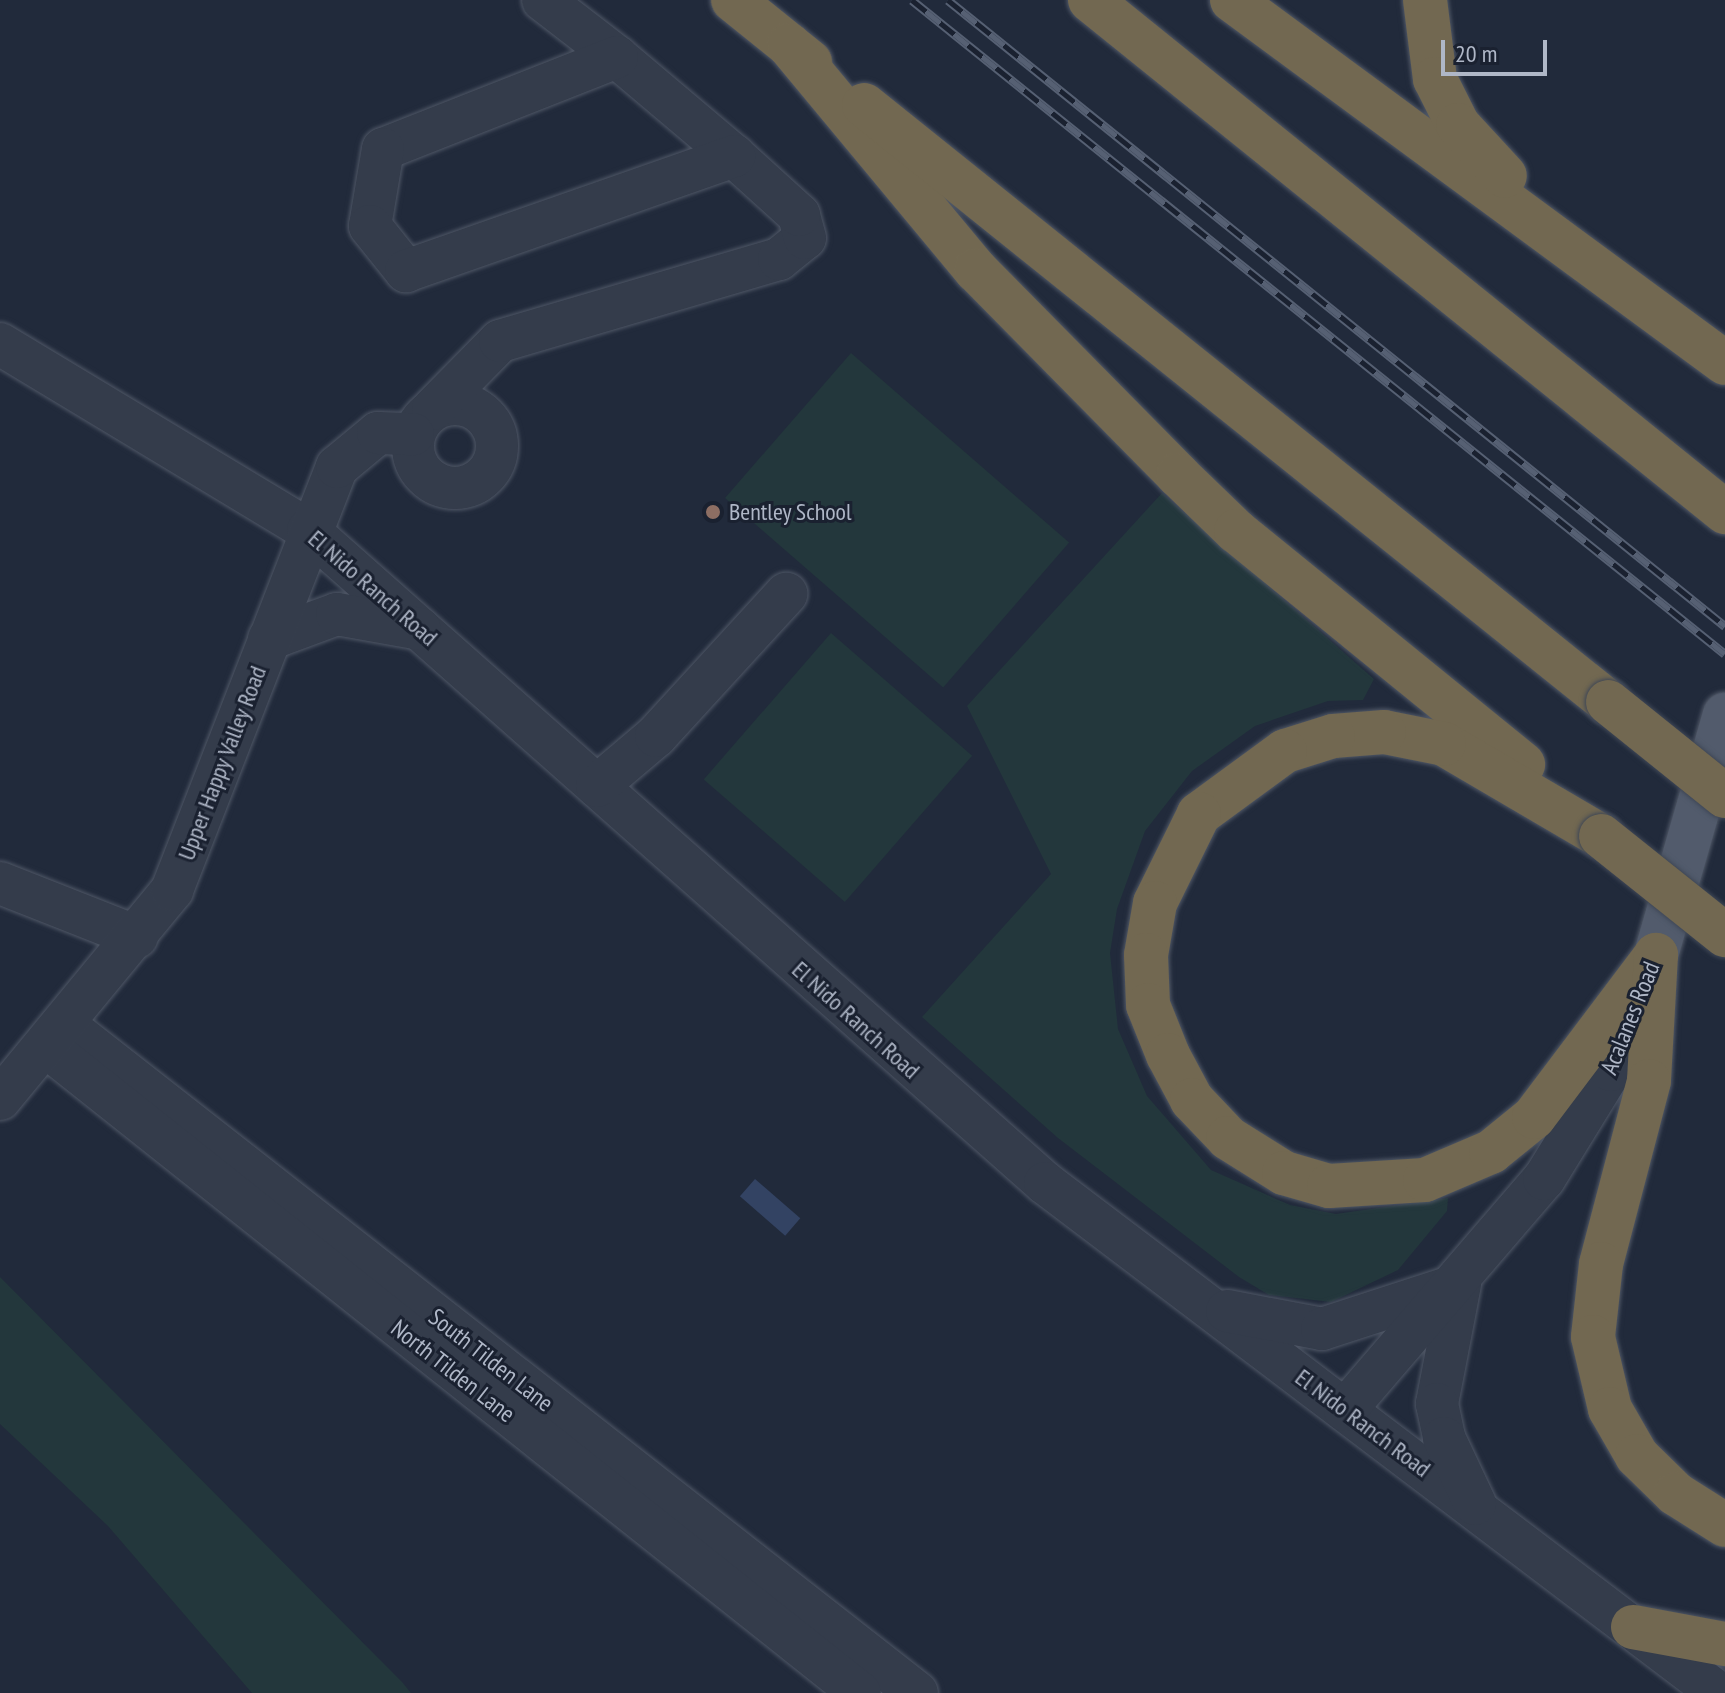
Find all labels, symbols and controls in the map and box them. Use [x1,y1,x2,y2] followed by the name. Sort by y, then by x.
[1445,24,1551,74] scale bar
[1455,38,1497,69] text: 20 m
[729,498,852,526] place label: Bentley School
[704,503,722,521] marker: Bentley School
[303,524,443,652] street label: El Nido Ranch Road
[171,661,273,865] street label: Upper Happy Valley Road
[786,955,926,1085] street label: El Nido Ranch Road
[1594,957,1666,1079] street label: Acalanes Road
[423,1302,559,1418] street label: South Tilden Lane
[385,1314,521,1428] street label: North Tilden Lane
[1290,1363,1436,1483] street label: El Nido Ranch Road

